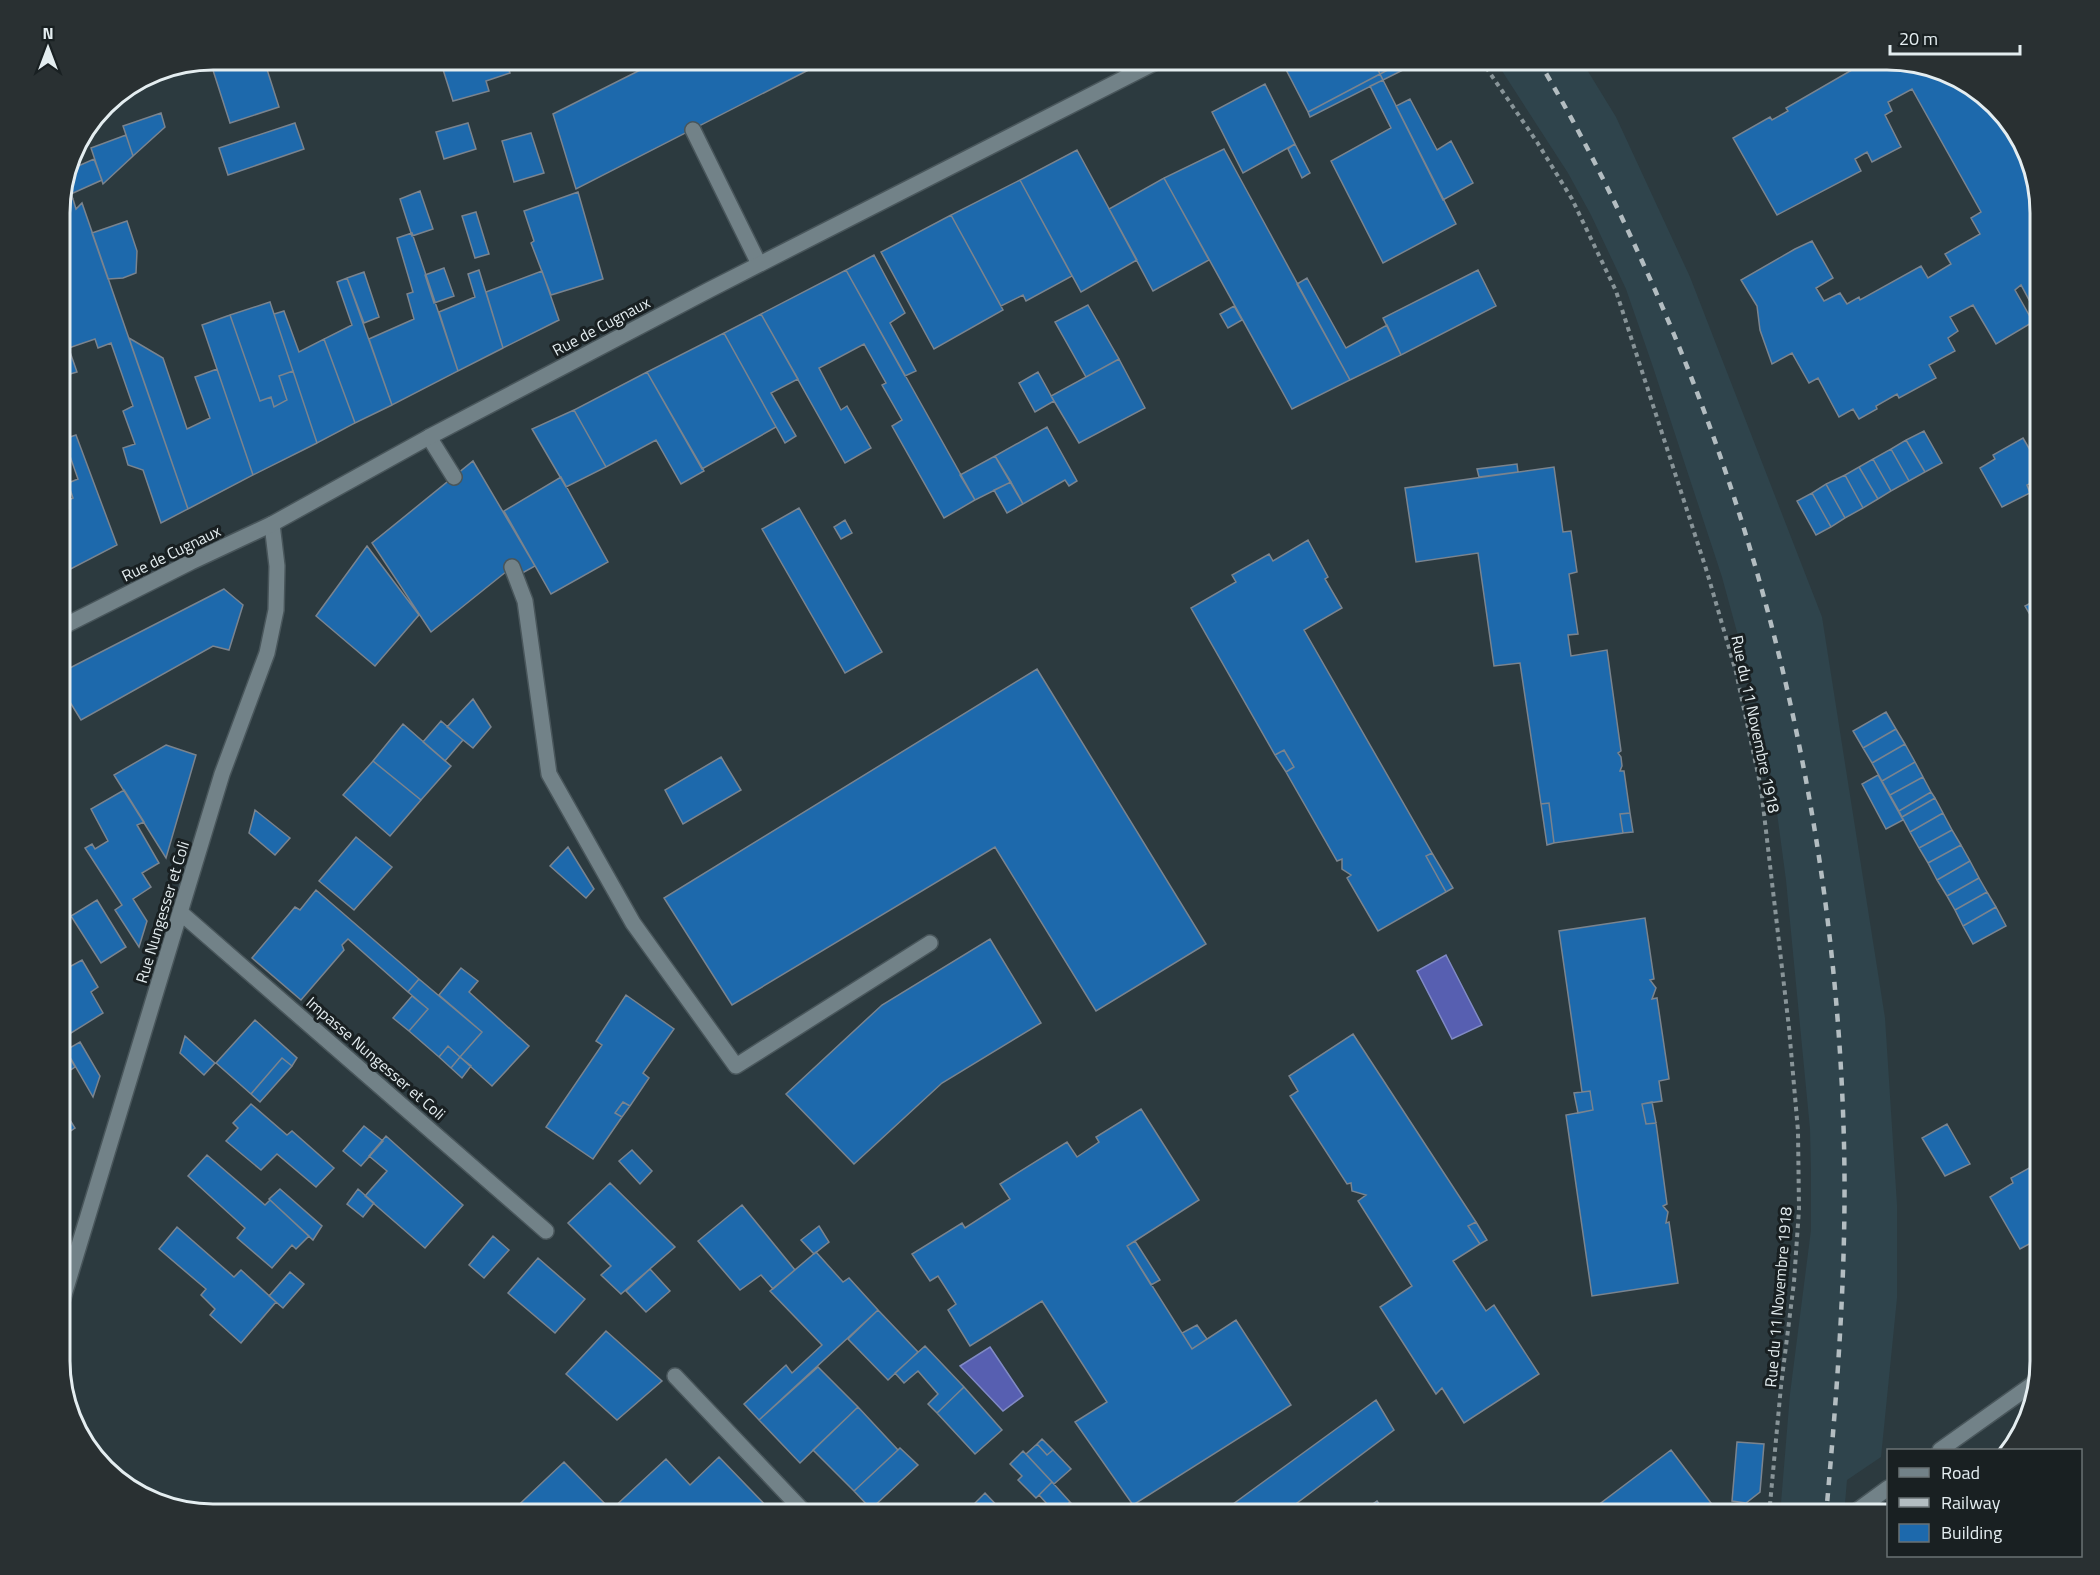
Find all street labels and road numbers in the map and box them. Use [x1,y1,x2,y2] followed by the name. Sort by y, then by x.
[548,290,654,362] street label: Rue de Cugnaux
[117,519,225,587] street label: Rue de Cugnaux
[1725,633,1787,815] street label: Rue du 11 Novembre 1918
[129,838,195,986] street label: Rue Nungesser et Coli
[301,991,451,1125] street label: Impasse Nungesser et Coli
[1758,1206,1798,1388] street label: Rue du 11 Novembre 1918

